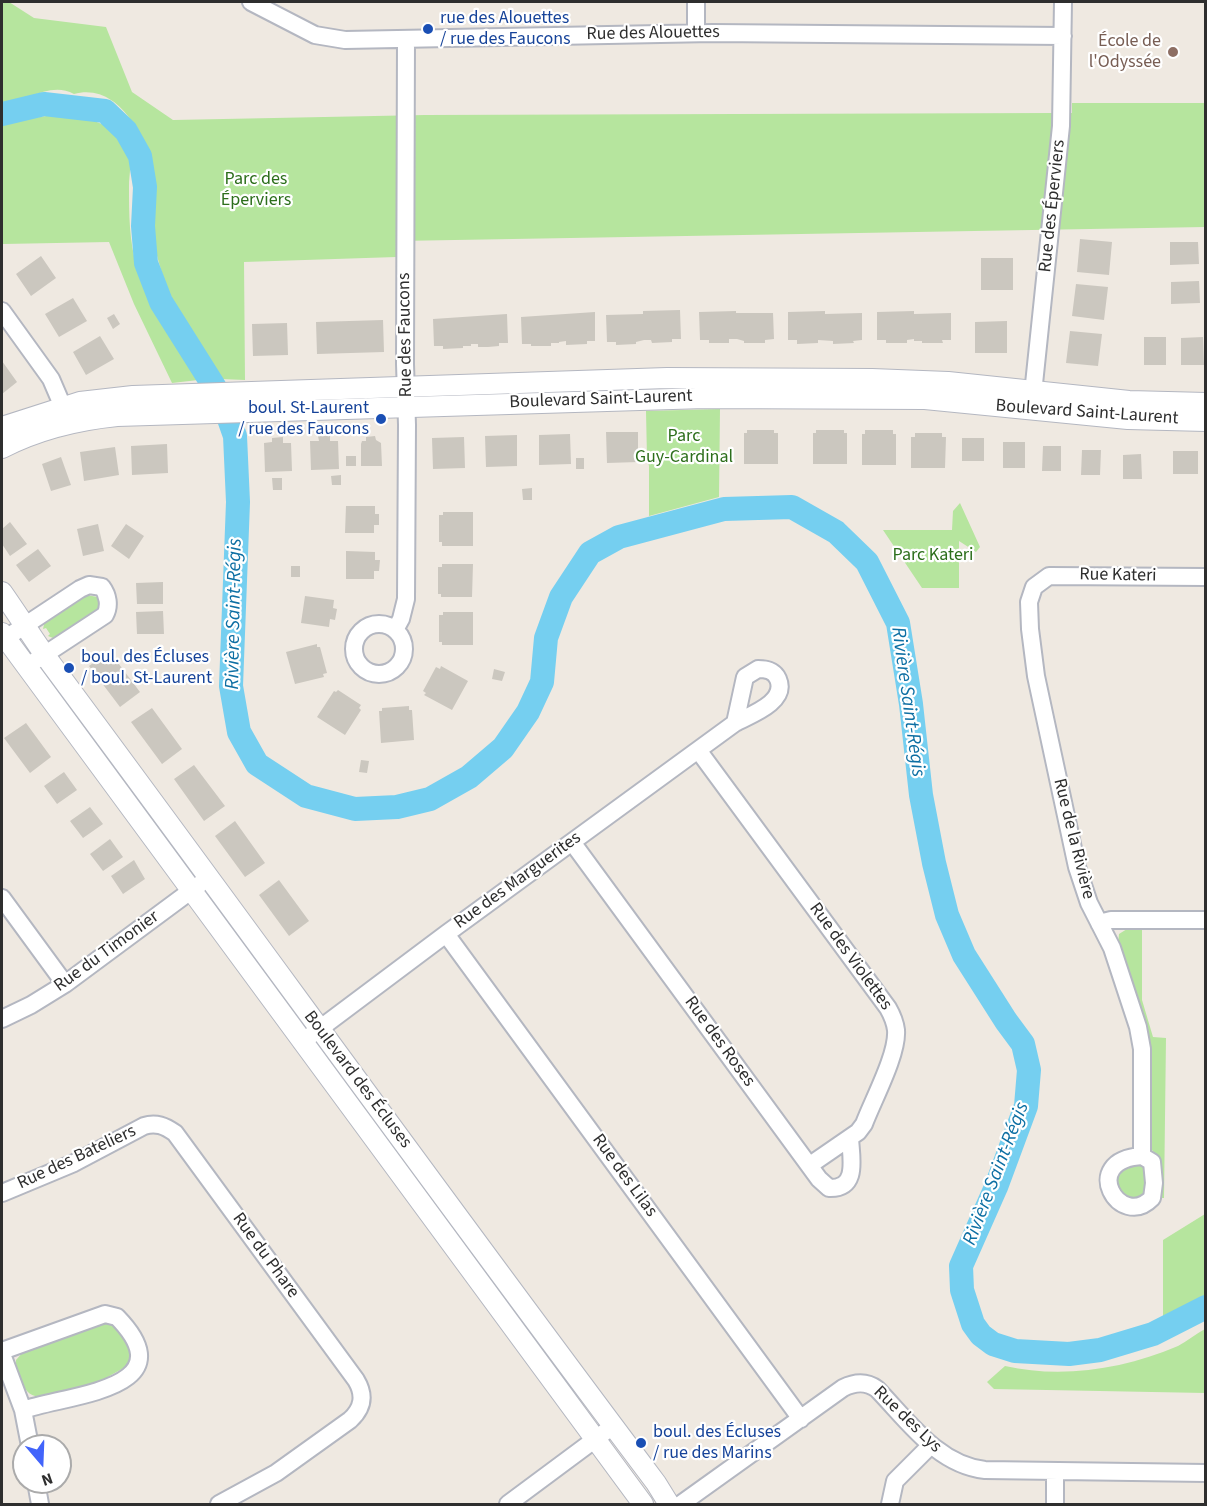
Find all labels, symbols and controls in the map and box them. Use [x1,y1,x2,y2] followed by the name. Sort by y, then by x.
[440,8,571,50] place label: rue des Alouettes / rue des Faucons
[421,22,435,36] marker: rue des Alouettes / rue des Faucons
[586,22,720,46] street label: Rue des Alouettes
[1089,31,1161,74] place label: École de l'Odyssée
[1166,45,1180,59] marker: École de l'Odyssée
[1035,139,1071,273] street label: Rue des Éperviers
[221,169,291,212] park label: Parc des Éperviers
[394,272,418,398] street label: Rue des Faucons
[509,386,693,414] street label: Boulevard Saint-Laurent
[995,396,1179,430] street label: Boulevard Saint-Laurent
[238,398,369,440] place label: boul. St-Laurent / rue des Faucons
[374,412,388,426] marker: boul. St-Laurent / rue des Faucons
[635,426,733,468] park label: Parc Guy-Cardinal
[222,538,248,690] water label: Rivière Saint-Régis
[892,545,974,567] park label: Parc Kateri
[1079,565,1157,587] street label: Rue Kateri
[885,625,929,779] water label: Rivière Saint-Régis
[81,647,212,690] place label: boul. des Écluses / boul. St-Laurent
[62,661,76,675] marker: boul. des Écluses / boul. St-Laurent
[1048,776,1098,902] street label: Rue de la Rivière
[450,828,586,934] street label: Rue des Marguerites
[804,899,896,1015] street label: Rue des Violettes
[50,907,164,997] street label: Rue du Timonier
[679,993,759,1091] street label: Rue des Roses
[298,1007,416,1153] street label: Boulevard des Écluses
[959,1099,1035,1249] water label: Rivière Saint-Régis
[14,1121,140,1195] street label: Rue des Bateliers
[587,1130,661,1222] street label: Rue des Lilas
[227,1209,303,1303] street label: Rue du Phare
[868,1382,946,1458] street label: Rue des Lys
[653,1422,781,1464] place label: boul. des Écluses / rue des Marins
[12,1434,72,1494] north arrow
[634,1436,648,1450] marker: boul. des Écluses / rue des Marins
[39,1467,56,1491] text: N

